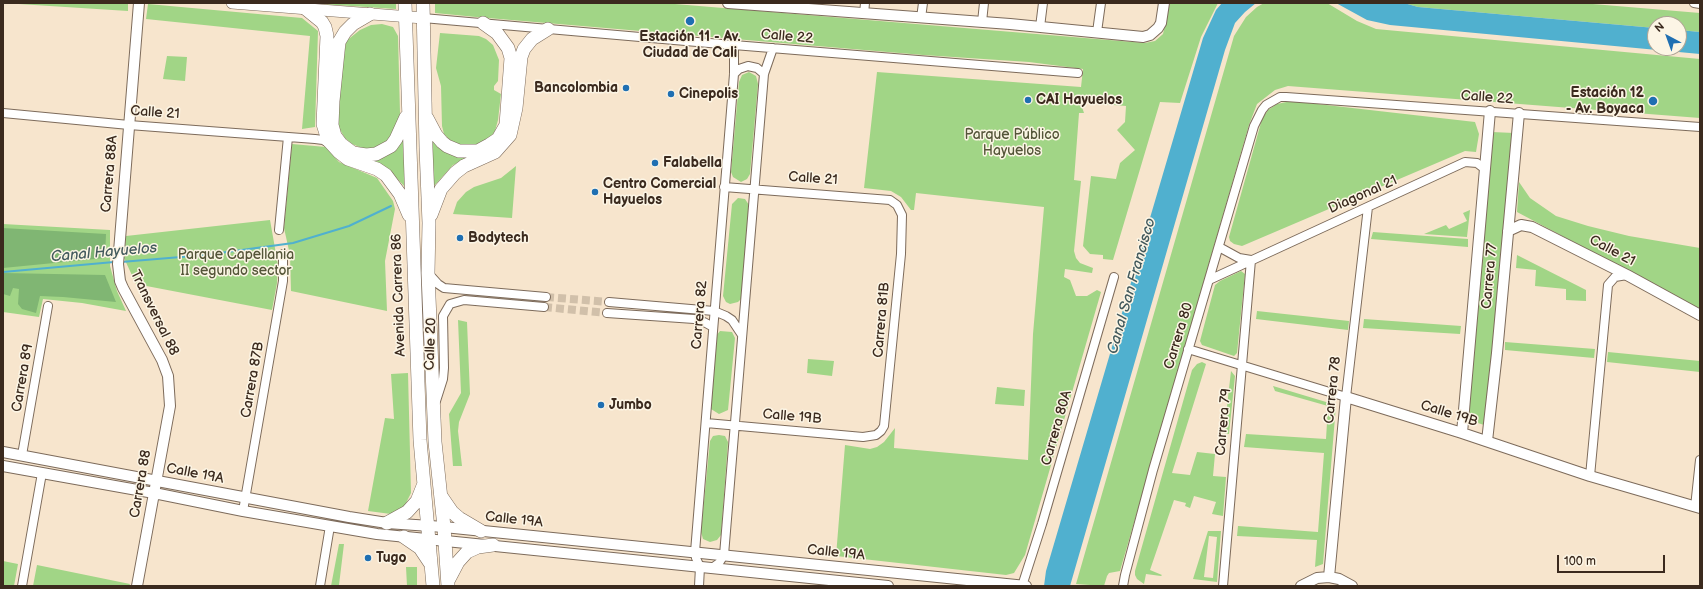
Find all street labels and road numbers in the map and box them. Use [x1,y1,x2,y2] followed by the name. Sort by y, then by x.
[760,26,814,48] street label: Calle 22
[1460,88,1514,108] street label: Calle 22
[130,103,180,123] street label: Calle 21
[98,135,122,213] street label: Carrera 88A
[788,169,838,189] street label: Calle 21
[1326,172,1400,218] street label: Diagonal 21
[1586,232,1638,270] street label: Calle 21
[388,233,410,357] street label: Avenida Carrera 86
[1479,242,1501,310] street label: Carrera 77
[126,267,182,359] street label: Transversal 88
[689,280,711,350] street label: Carrera 82
[870,282,894,358] street label: Carrera 81B
[1161,301,1197,371] street label: Carrera 80
[422,317,440,371] street label: Calle 20
[238,341,268,419] street label: Carrera 87B
[9,343,37,413] street label: Carrera 89
[1321,356,1345,424] street label: Carrera 78
[1038,388,1076,468] street label: Carrera 80A
[1213,388,1235,456] street label: Carrera 79
[1418,397,1480,431] street label: Calle 19B
[762,406,822,428] street label: Calle 19B
[127,449,155,519] street label: Carrera 88
[165,460,225,488] street label: Calle 19A
[484,509,544,531] street label: Calle 19A
[806,542,866,564] street label: Calle 19A

